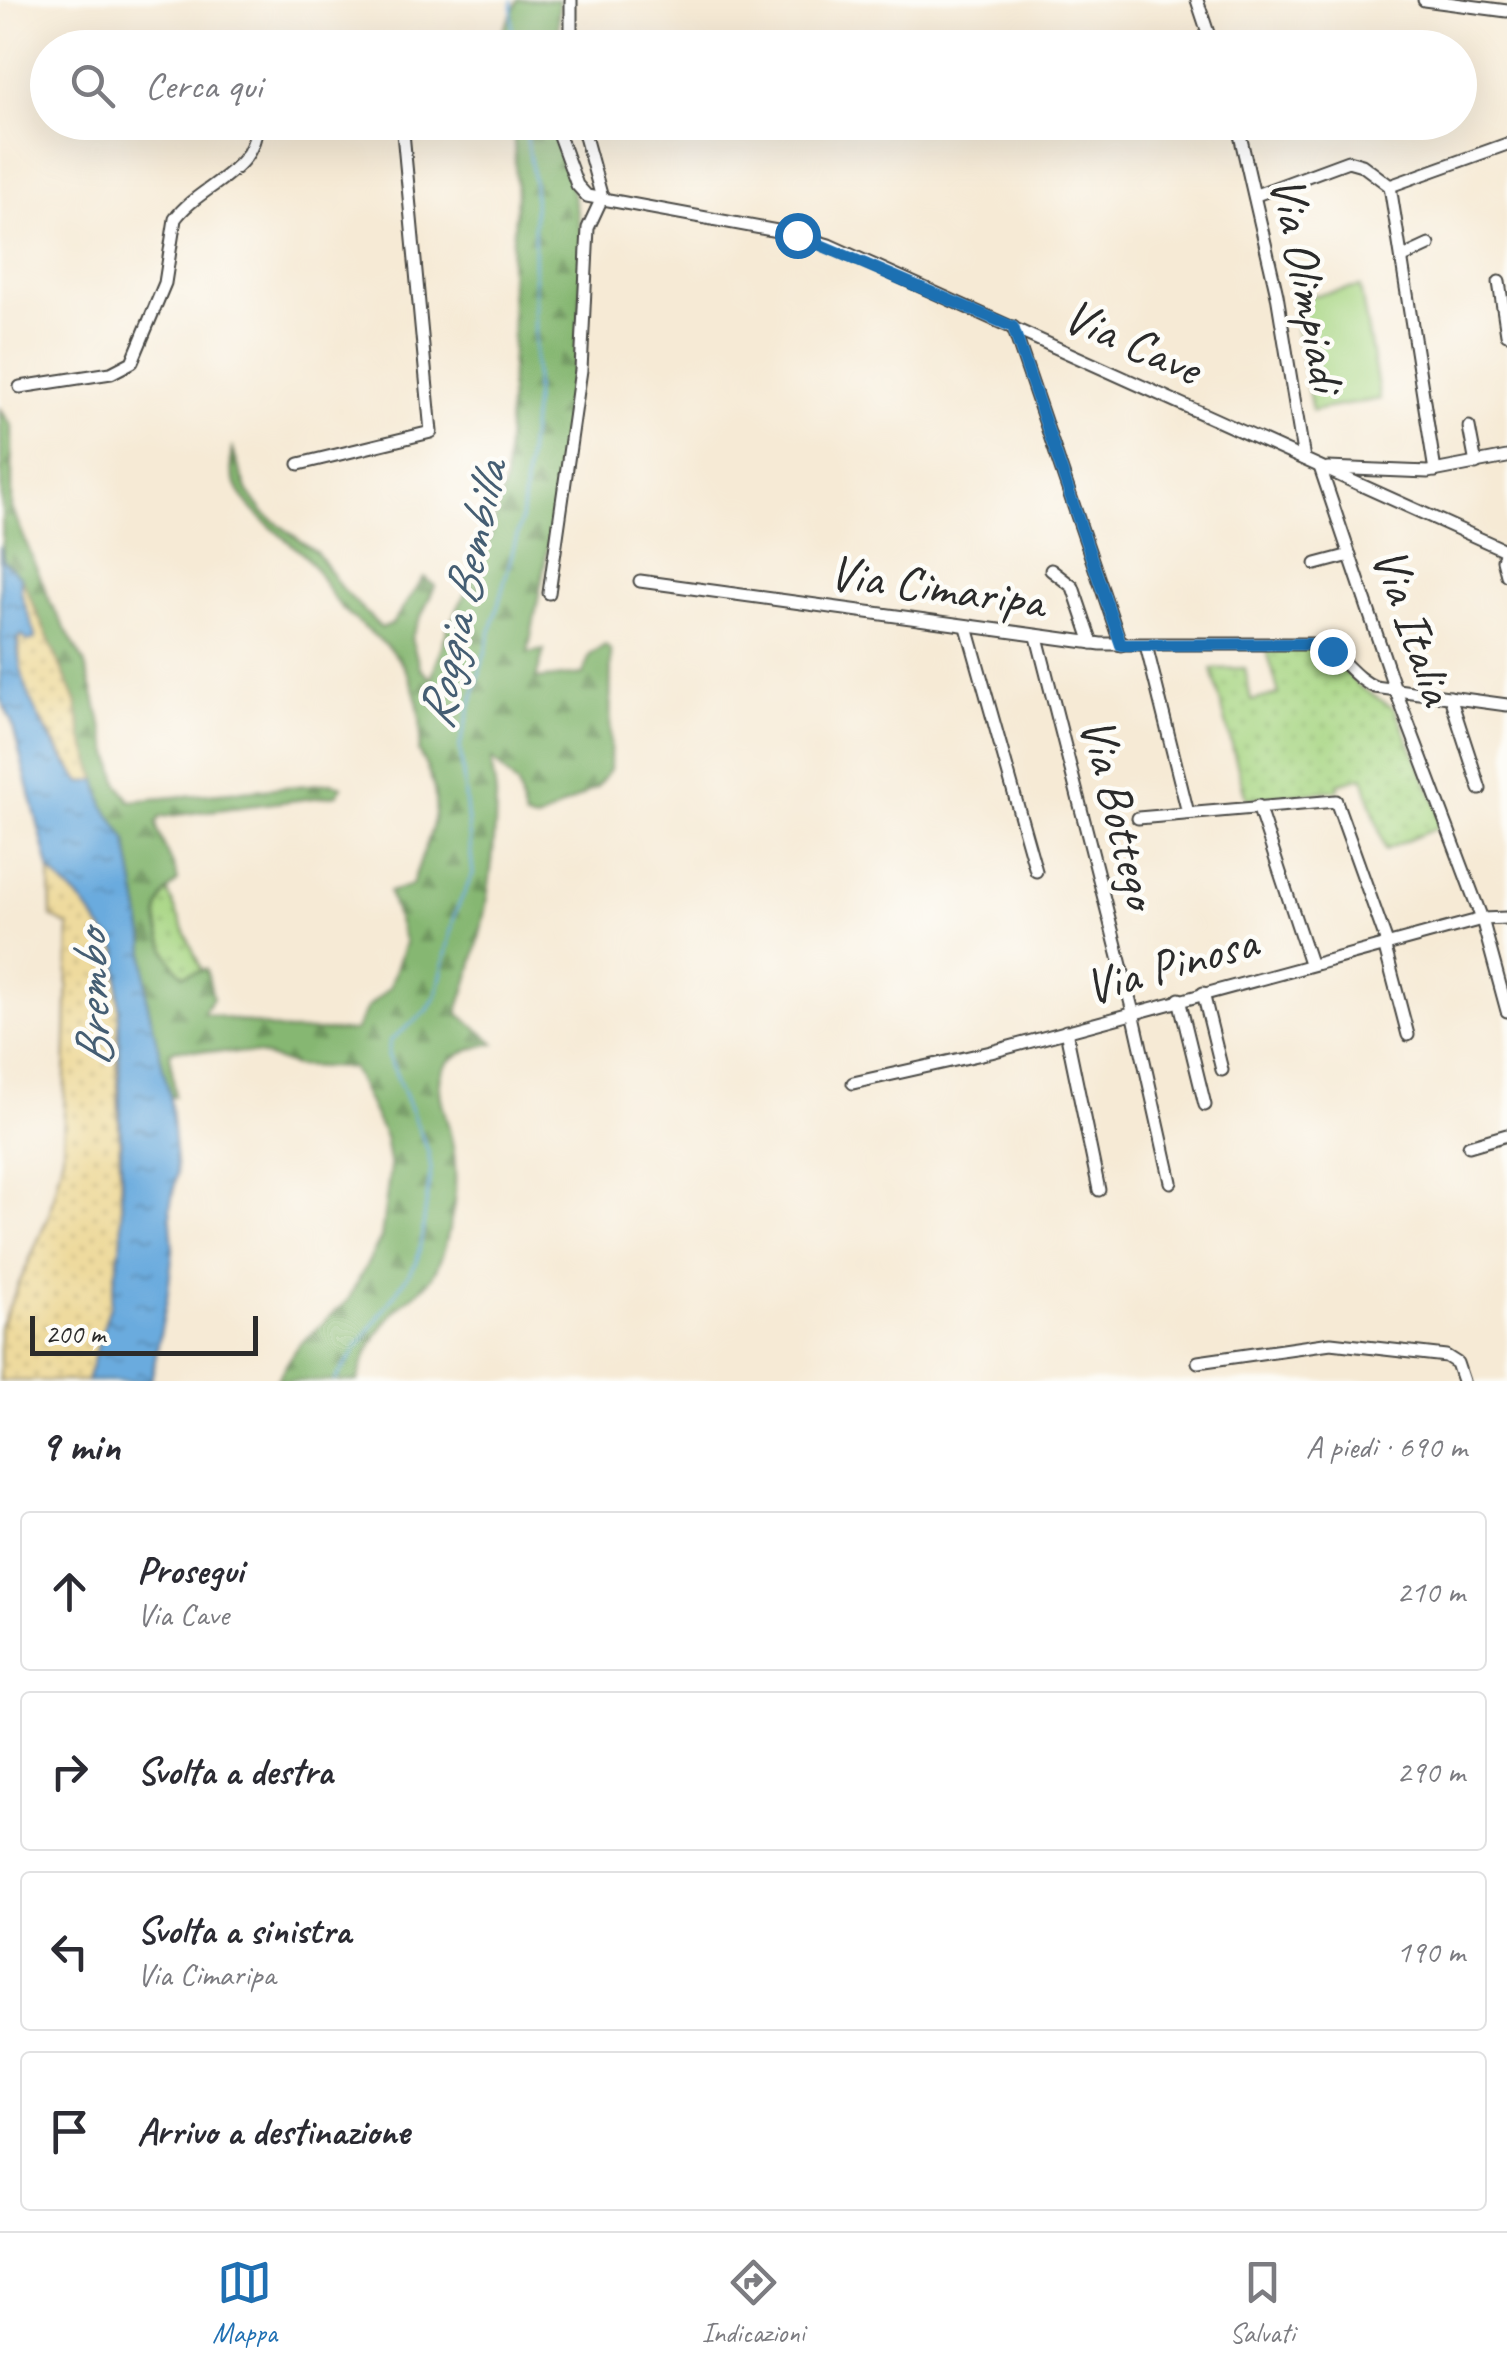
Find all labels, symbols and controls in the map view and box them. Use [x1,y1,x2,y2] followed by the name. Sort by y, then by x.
[30,30,1477,140] search box
[65,58,120,113] icon: search
[145,62,262,109] text: Cerca qui
[1256,171,1360,402] street label: Via Olimpiadi
[775,213,821,259] route start
[1054,283,1214,401] street label: Via Cave
[402,450,524,734] water label: Roggia Bembilla
[1358,539,1471,715] street label: Via Italia
[825,540,1053,633] street label: Via Cimaripa
[1310,629,1356,675] route end
[1066,711,1175,919] street label: Via Bottego
[1077,909,1267,1019] street label: Via Pinosa
[56,922,127,1069] water label: Brembo
[30,1311,258,1356] scale bar
[45,1316,105,1351] text: 200 m
[40,1420,120,1473] text: 9 min
[1306,1426,1467,1467] text: A piedi · 690 m
[137,1547,244,1594] text: Prosegui
[42,1564,97,1619] icon: ahead
[1396,1571,1465,1612] text: 210 m
[137,1594,229,1635] text: Via Cave
[42,1744,97,1799] icon: right
[137,1748,333,1795] text: Svolta a destra
[1396,1751,1465,1792] text: 290 m
[137,1907,351,1954] text: Svolta a sinistra
[42,1924,97,1979] icon: left
[1396,1931,1465,1972] text: 190 m
[137,1954,275,1995] text: Via Cimaripa
[42,2104,97,2159] icon: arrive
[137,2108,409,2155] text: Arrivo a destinazione
[212,2255,277,2350] tab: Mappa
[702,2255,805,2350] tab: Indicazioni
[1229,2255,1295,2350] tab: Salvati

